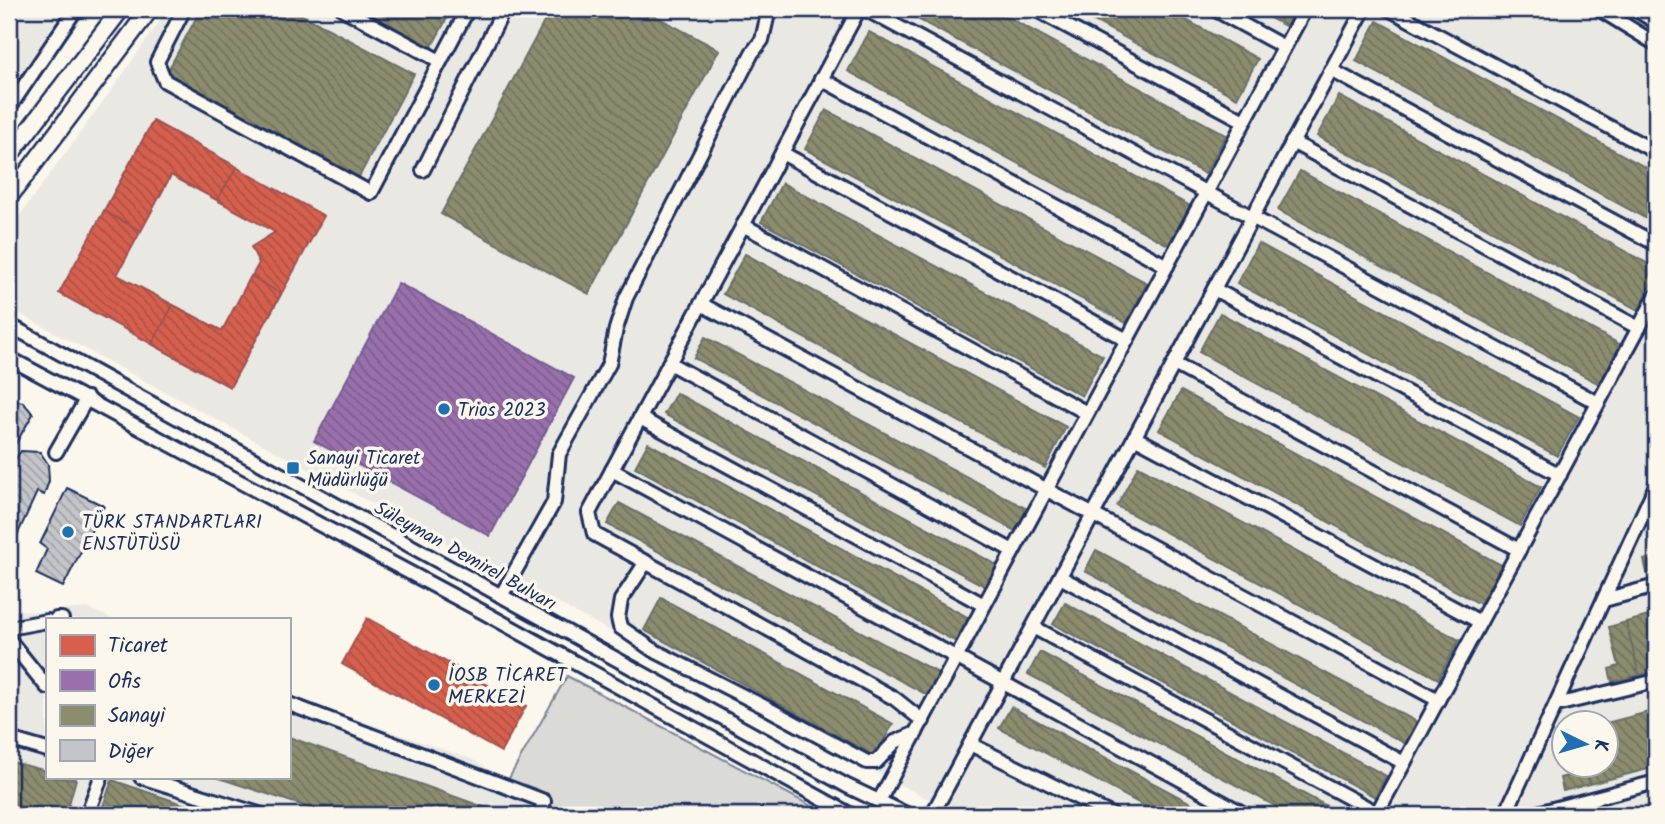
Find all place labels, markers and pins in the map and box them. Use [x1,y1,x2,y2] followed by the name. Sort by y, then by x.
[458,396,546,426] place label: Trios 2023
[436,401,452,417] marker: Trios 2023
[307,444,421,496] place label: Sanayi Ticaret Müdürlüğü
[285,460,301,476] marker: Sanayi Ticaret Müdürlüğü
[82,508,262,560] place label: TÜRK STANDARTLARI ENSTÜTÜSÜ
[60,524,76,540] marker: TÜRK STANDARTLARI ENSTÜTÜSÜ
[448,661,569,713] place label: İOSB TİCARET MERKEZİ
[426,677,442,693] marker: İOSB TİCARET MERKEZİ

